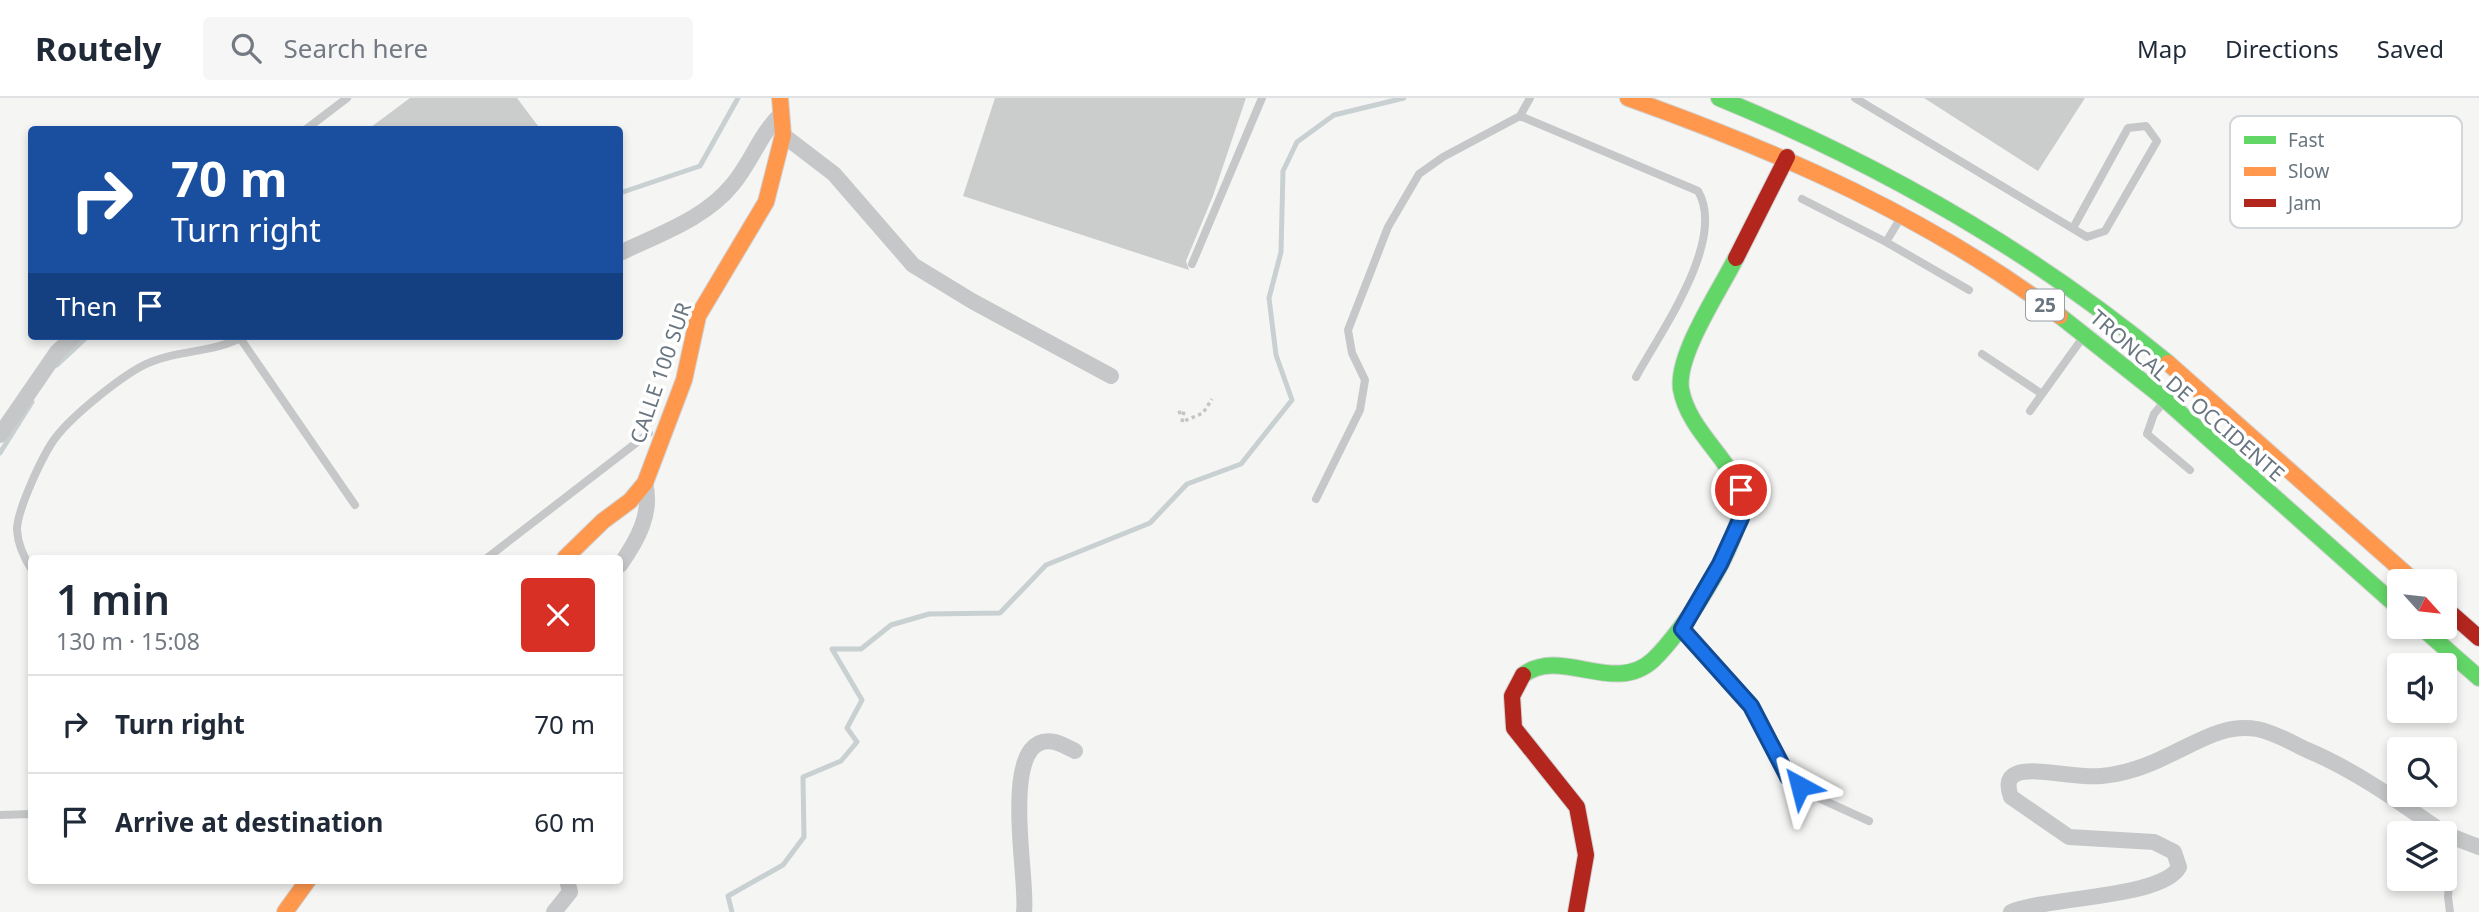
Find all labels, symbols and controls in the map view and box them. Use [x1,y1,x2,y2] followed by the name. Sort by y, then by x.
[203,17,693,80] search box
[35,26,161,71] text: Routely
[227,29,265,67] icon: search
[283,30,428,66] text: Search here
[2137,32,2187,65] text: Map
[2225,32,2339,65] text: Directions
[2377,32,2444,65] text: Saved
[2230,116,2462,228] legend
[2288,127,2325,153] text: Fast
[171,145,288,211] text: 70 m
[56,154,147,245] icon: right
[2288,158,2329,184] text: Slow
[2286,190,2322,216] text: Jam
[171,208,321,251] text: Turn right
[131,287,169,325] icon: arrive
[56,288,117,324] text: Then
[2026,290,2064,321] road number: 25
[623,298,697,447] street label: CALLE 100 SUR
[2085,303,2291,487] street label: TRONCAL DE OCCIDENTE
[1711,460,1771,520] pin
[1722,471,1760,509] icon: arrive
[2387,569,2457,639] north arrow
[2387,569,2457,891] map controls
[56,570,170,627] text: 1 min
[521,578,595,652] button: close
[56,625,200,657] text: 130 m · 15:08
[2387,653,2457,723] button: sound
[56,705,94,743] icon: right
[115,706,245,742] text: Turn right
[534,706,595,742] text: 70 m
[2387,737,2457,807] button: search
[1763,749,1837,823] position arrow
[56,803,94,841] icon: arrive
[115,804,384,840] text: Arrive at destination
[534,804,595,840] text: 60 m
[2387,821,2457,891] button: layers

